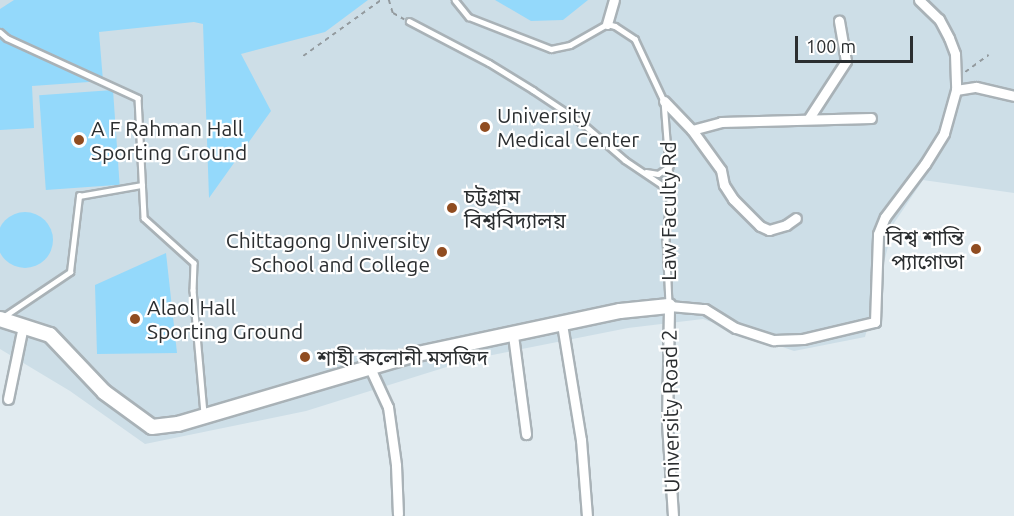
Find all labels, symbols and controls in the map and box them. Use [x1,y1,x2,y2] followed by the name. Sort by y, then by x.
[798,24,916,62] scale bar
[806,36,856,56] text: 100 m
[497,102,639,152] place label: University Medical Center
[91,115,247,165] place label: A F Rahman Hall Sporting Ground
[478,120,492,134] marker: University Medical Center
[72,133,86,147] marker: A F Rahman Hall Sporting Ground
[655,141,681,281] street label: Law Faculty Rd
[464,183,566,233] place label: চট্টগ্রাম বিশ্ববিদ্যালয়
[445,201,459,215] marker: চট্টগ্রাম বিশ্ববিদ্যালয়
[885,224,964,274] place label: বিশ্ব শান্তি প্যাগোডা
[226,227,430,277] place label: Chittagong University School and College
[969,242,983,256] marker: বিশ্ব শান্তি প্যাগোডা
[435,245,449,259] marker: Chittagong University School and College
[147,294,303,344] place label: Alaol Hall Sporting Ground
[128,312,142,326] marker: Alaol Hall Sporting Ground
[656,329,684,493] street label: University Road 2
[317,344,488,370] place label: শাহী কলোনী মসজিদ
[298,350,312,364] marker: শাহী কলোনী মসজিদ

